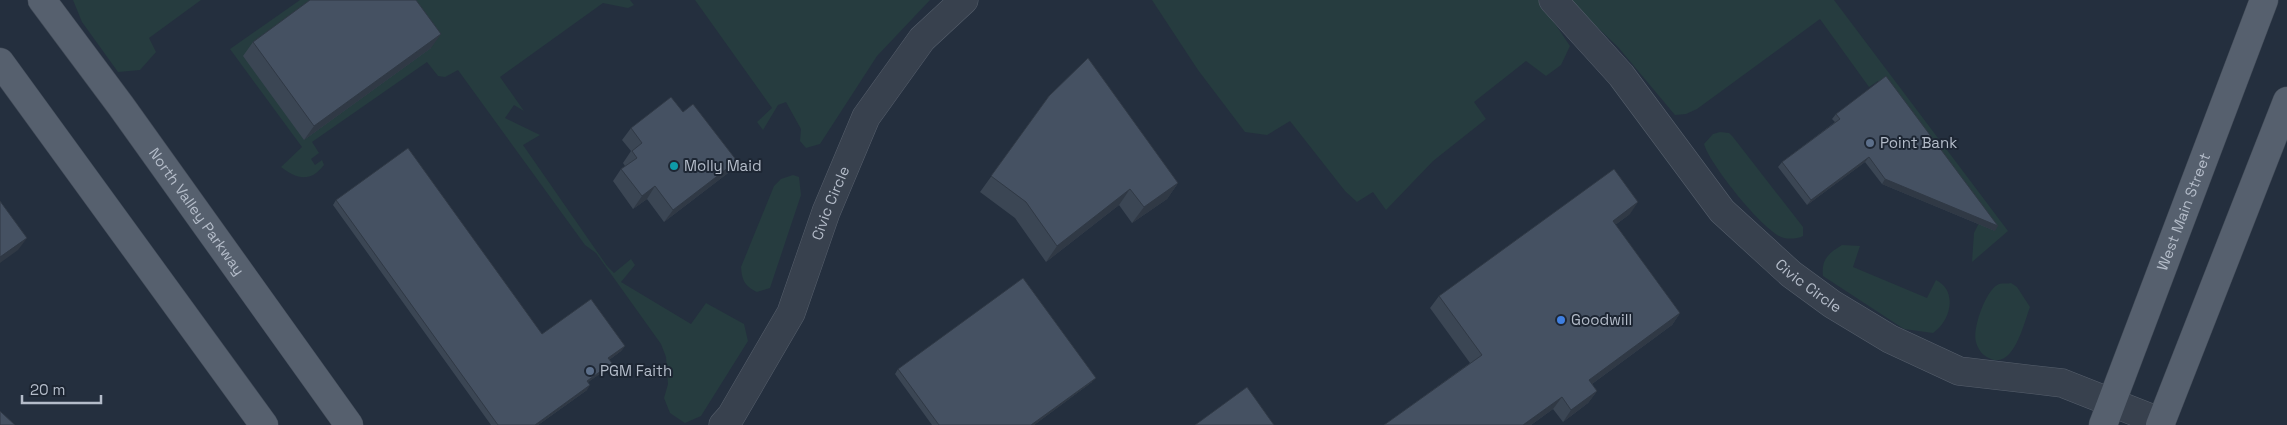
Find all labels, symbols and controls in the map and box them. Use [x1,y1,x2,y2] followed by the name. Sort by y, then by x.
[1880,133,1957,152] place label: Point Bank
[1864,137,1876,149] marker: Point Bank
[145,144,249,279] street label: North Valley Parkway
[2152,150,2214,273] street label: West Main Street
[684,156,762,175] place label: Molly Maid
[668,160,680,172] marker: Molly Maid
[807,163,853,243] street label: Civic Circle
[1771,254,1845,317] street label: Civic Circle
[1571,310,1632,329] place label: Goodwill
[1555,314,1567,326] marker: Goodwill
[600,361,672,380] place label: PGM Faith
[584,365,596,377] marker: PGM Faith
[22,372,101,404] scale bar
[30,380,65,399] text: 20 m

